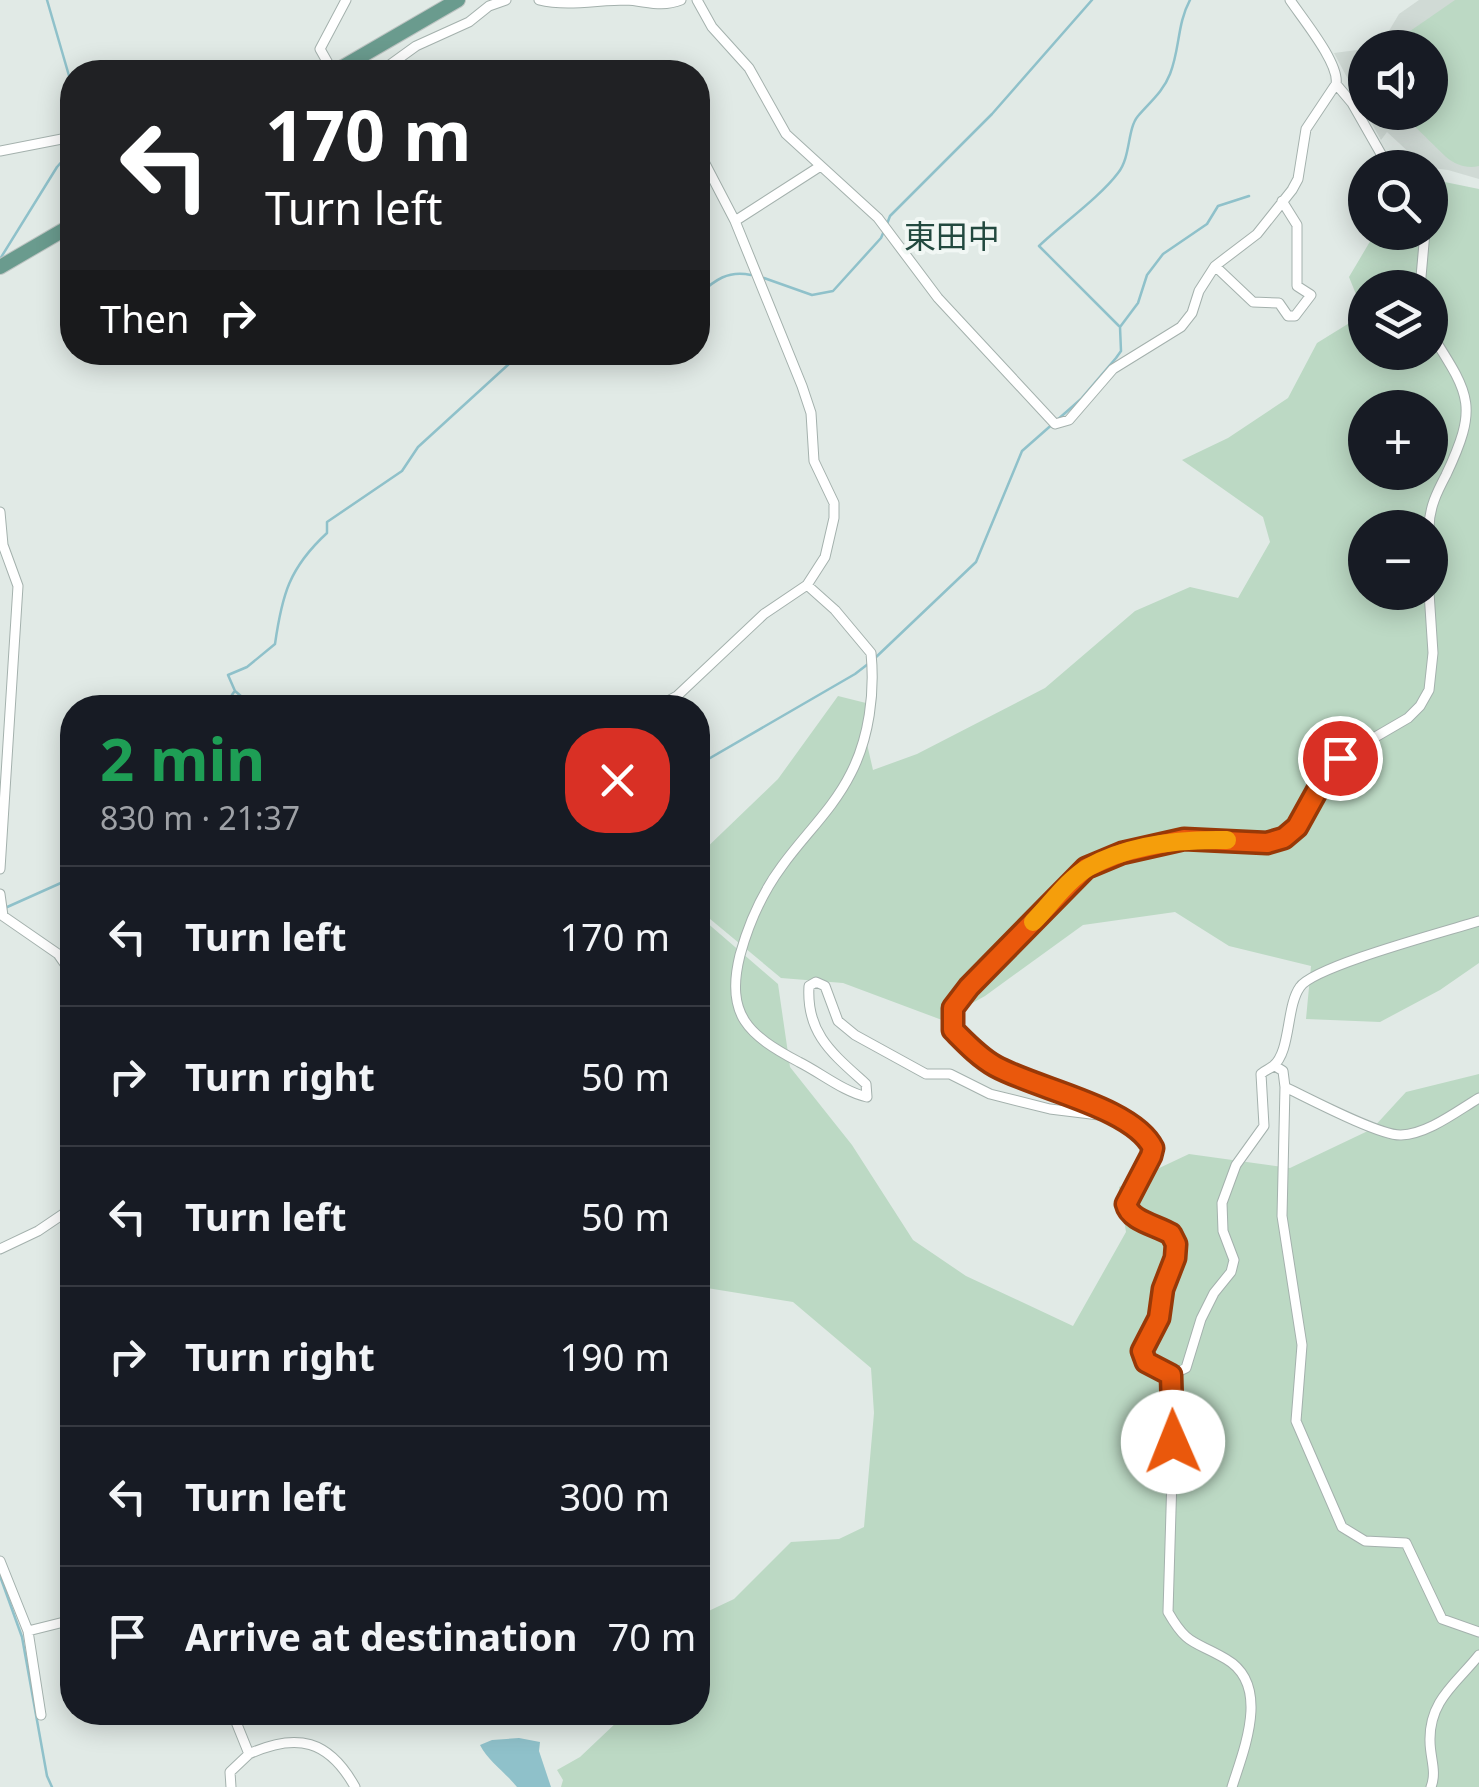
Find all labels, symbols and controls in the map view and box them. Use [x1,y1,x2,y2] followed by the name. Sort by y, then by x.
[1348,30,1448,610] map controls
[1348,30,1448,130] button: sound
[265,86,472,182] text: 170 m
[100,100,230,230] icon: left
[1348,150,1448,250] button: search
[265,177,442,238] text: Turn left
[904,214,1000,257] district label: 東田中
[1348,270,1448,370] button: layers
[210,290,265,345] icon: right
[100,292,190,344] text: Then
[1348,390,1448,490] button: +
[1348,510,1448,610] button: −
[1298,716,1383,801] pin
[100,717,265,799] text: 2 min
[565,728,670,833] button: close
[1313,731,1368,786] icon: arrive
[100,796,300,839] text: 830 m · 21:37
[100,909,155,964] icon: left
[185,910,347,962] text: Turn left
[559,910,670,962] text: 170 m
[100,1049,155,1104] icon: right
[185,1050,375,1102] text: Turn right
[581,1050,670,1102] text: 50 m
[100,1189,155,1244] icon: left
[185,1190,347,1242] text: Turn left
[581,1190,670,1242] text: 50 m
[100,1329,155,1384] icon: right
[185,1330,375,1382] text: Turn right
[559,1330,670,1382] text: 190 m
[1121,1390,1225,1494] position arrow
[100,1469,155,1524] icon: left
[185,1470,347,1522] text: Turn left
[559,1470,670,1522] text: 300 m
[100,1609,155,1664] icon: arrive
[185,1610,577,1662] text: Arrive at destination
[607,1610,696,1662] text: 70 m

